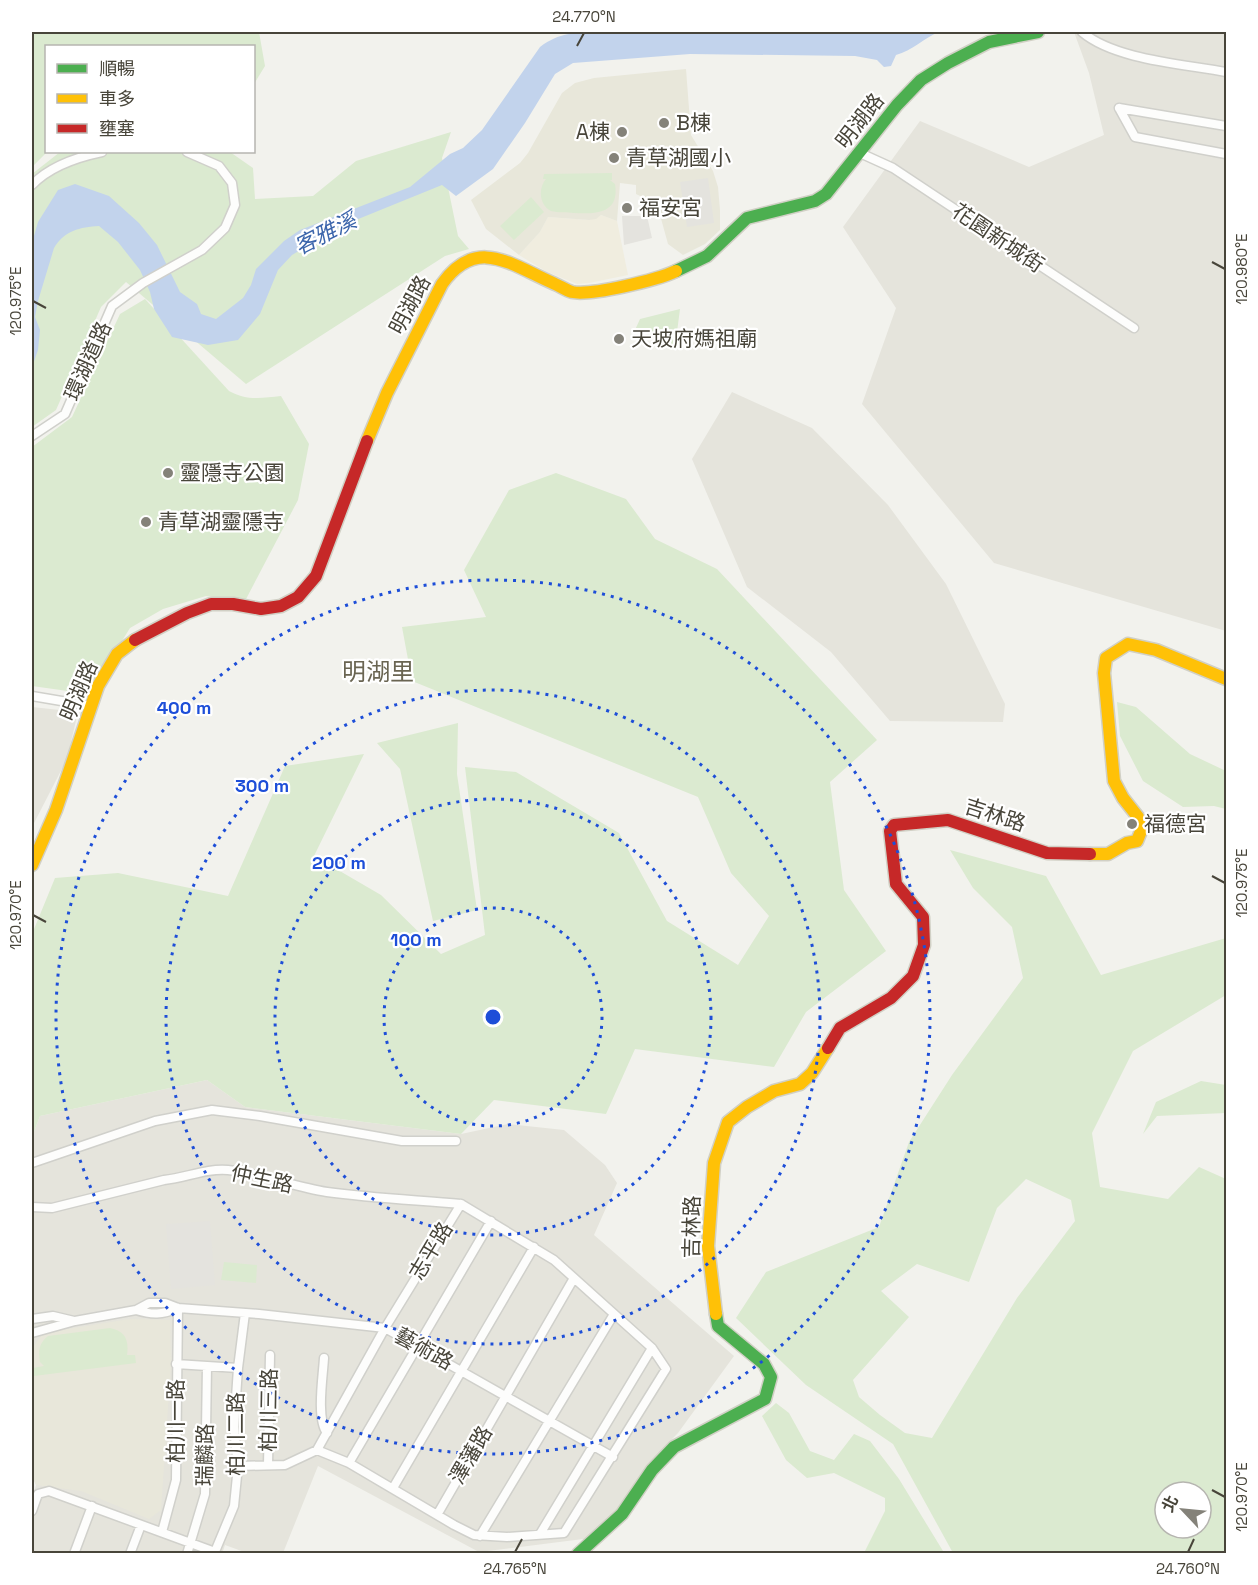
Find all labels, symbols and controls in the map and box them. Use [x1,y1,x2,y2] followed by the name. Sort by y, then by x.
[552,7,616,26] text: 24.770°N
[45,45,255,153] legend
[99,57,135,80] text: 順暢
[99,87,135,110] text: 車多
[830,88,890,154] street label: 明湖路
[676,109,711,136] place label: B棟
[657,116,671,130] marker: B棟
[99,117,135,140] text: 壅塞
[576,118,610,145] place label: A棟
[615,125,629,139] marker: A棟
[626,144,731,171] place label: 青草湖國小
[607,151,621,165] marker: 青草湖國小
[639,194,702,221] place label: 福安宮
[947,197,1049,278] street label: 花園新城街
[620,201,634,215] marker: 福安宮
[289,204,363,260] water label: 客雅溪
[1232,234,1251,304] text: 120.980°E
[6,267,25,336] text: 120.975°E
[383,271,436,339] street label: 明湖路
[58,317,117,405] street label: 環湖道路
[631,325,757,352] place label: 天坡府媽祖廟
[612,332,626,346] marker: 天坡府媽祖廟
[180,459,285,486] place label: 靈隱寺公園
[161,466,175,480] marker: 靈隱寺公園
[158,508,284,535] place label: 青草湖靈隱寺
[139,515,153,529] marker: 青草湖靈隱寺
[342,656,414,687] district label: 明湖里
[54,657,103,725] street label: 明湖路
[157,696,211,719] text: 400 m
[235,774,289,797] text: 300 m
[961,792,1029,837] street label: 吉林路
[1144,810,1207,837] place label: 福德宮
[1125,817,1139,831] marker: 福德宮
[1232,849,1251,918] text: 120.975°E
[312,851,366,874] text: 200 m
[6,880,25,950] text: 120.970°E
[390,928,442,951] text: 100 m
[483,1007,503,1027] centre of rings
[228,1159,296,1198] street label: 仲生路
[677,1195,706,1259] street label: 吉林路
[403,1217,458,1285] street label: 志平路
[390,1321,458,1376] street label: 藝術路
[254,1368,283,1452] street label: 柏川三路
[162,1379,189,1463] street label: 柏川一路
[222,1392,249,1476] street label: 柏川二路
[443,1421,498,1489] street label: 澤藩路
[190,1423,219,1487] street label: 瑞麟路
[1232,1462,1251,1532] text: 120.970°E
[1153,1480,1213,1540] north arrow
[1157,1492,1183,1515] text: 北
[483,1559,547,1578] text: 24.765°N
[1156,1559,1220,1578] text: 24.760°N

